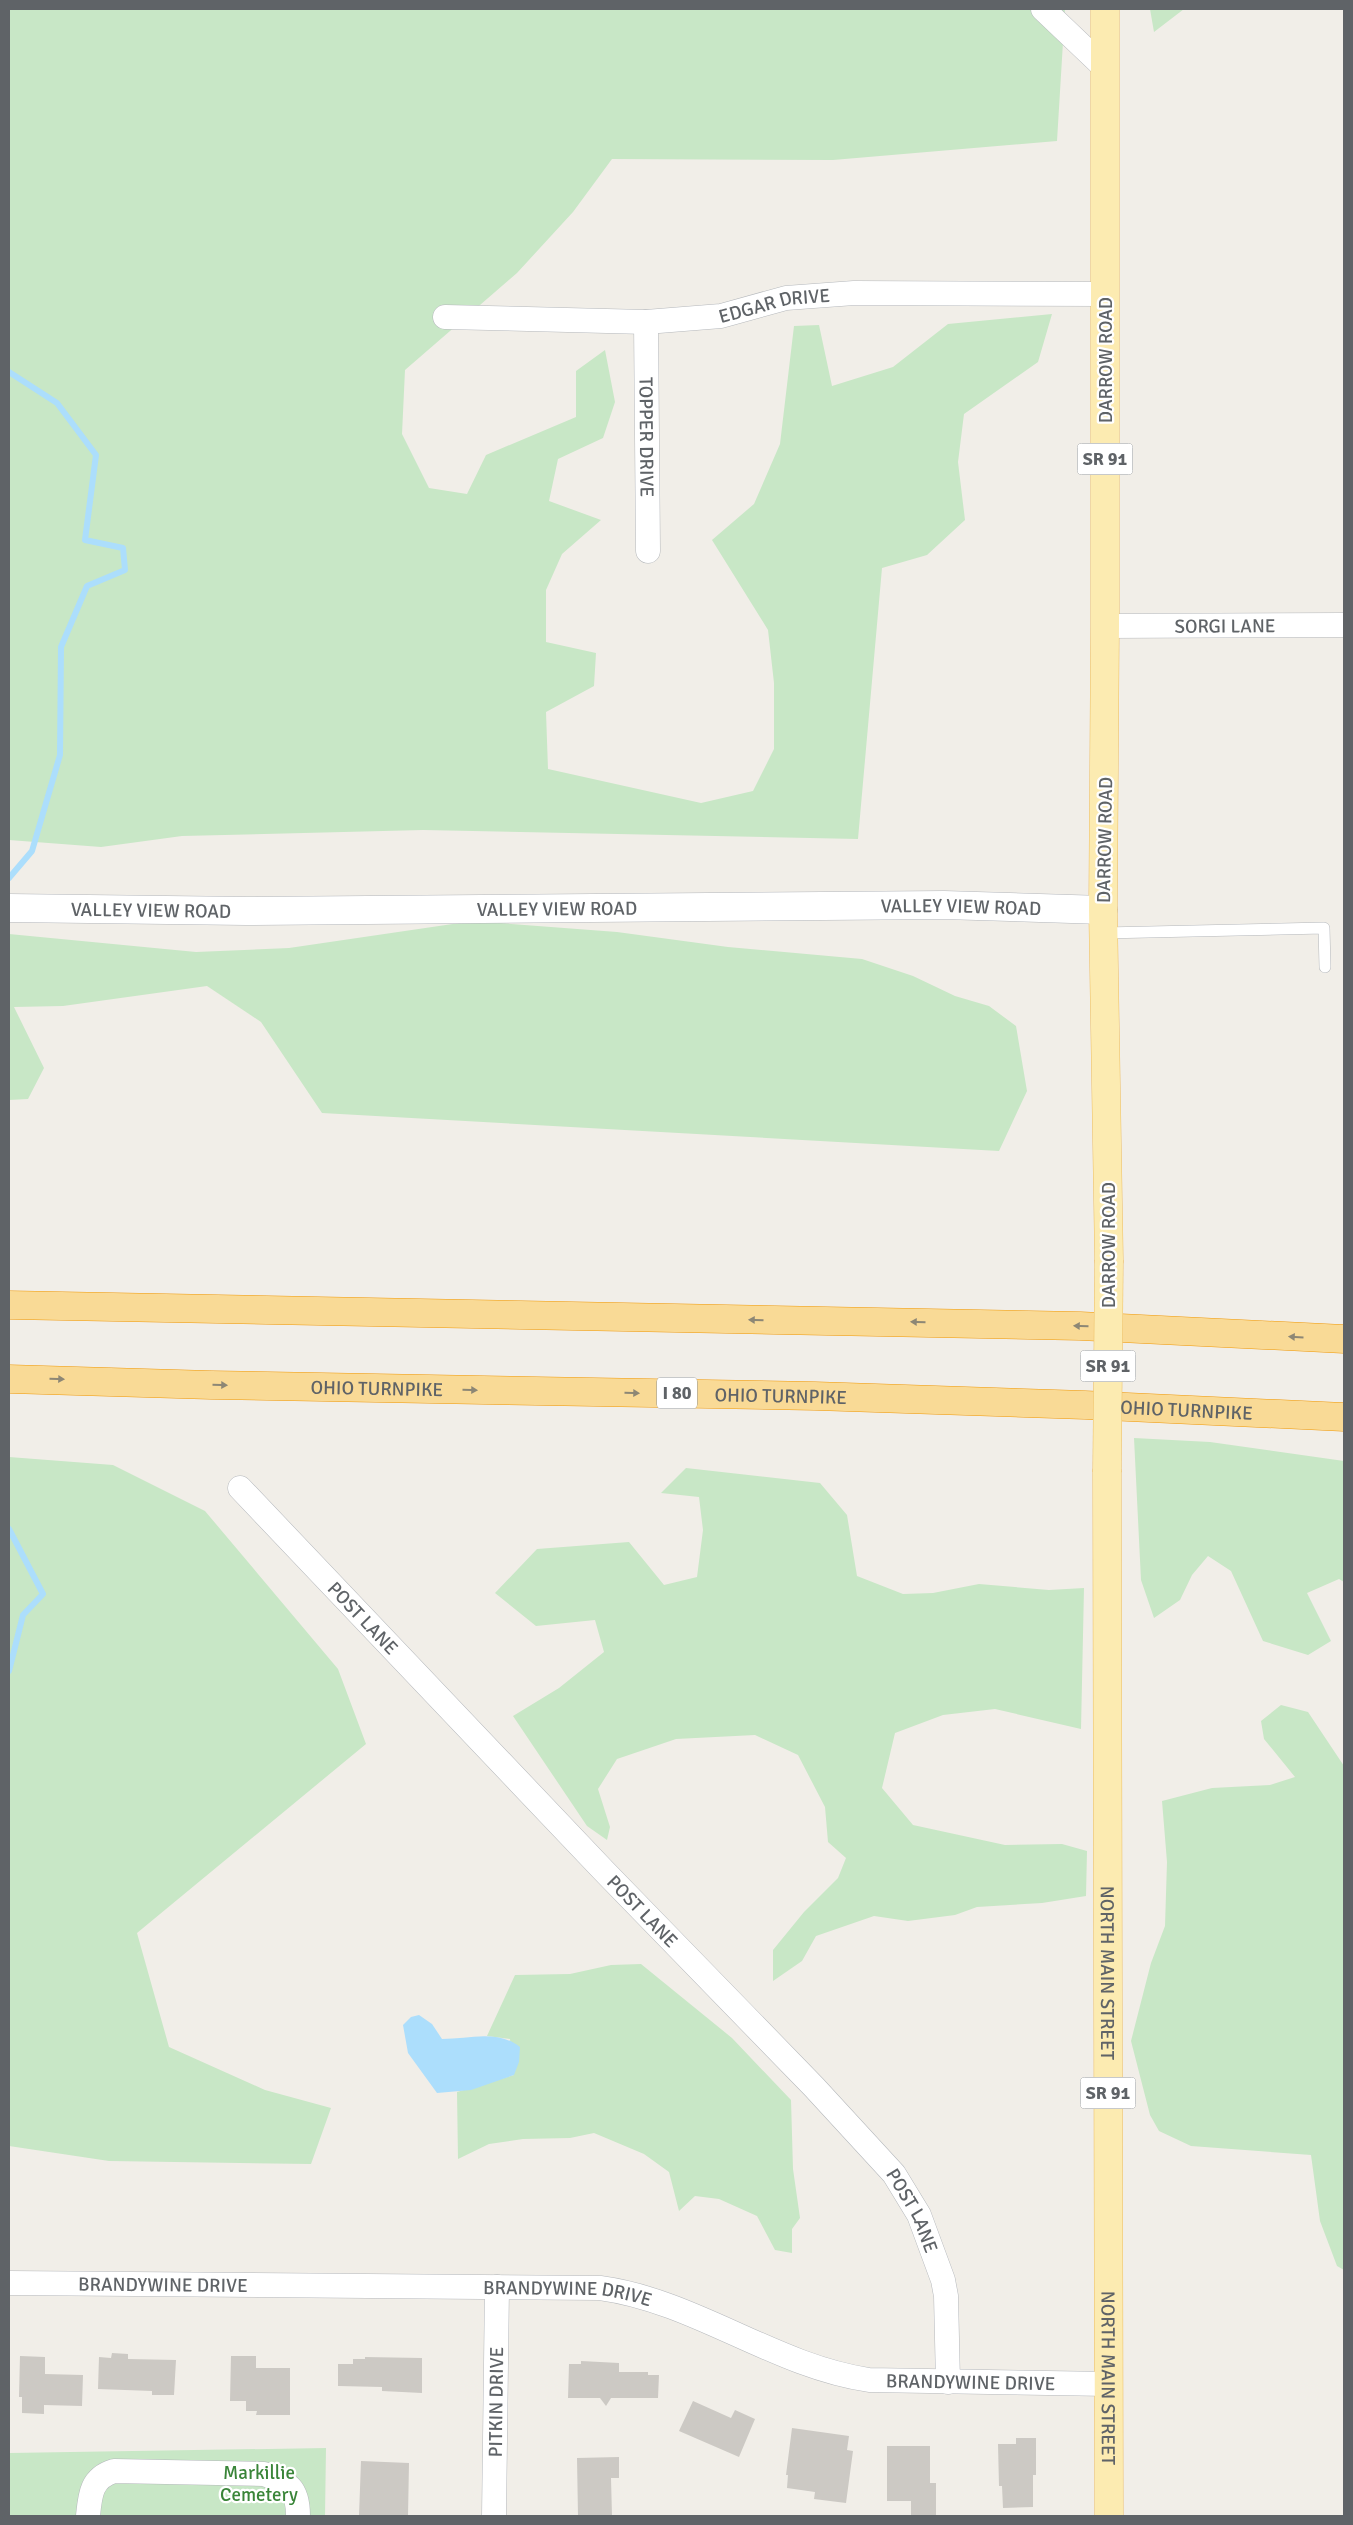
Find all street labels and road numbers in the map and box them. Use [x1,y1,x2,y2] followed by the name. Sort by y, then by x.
[716,284,831,329] street label: EDGAR DRIVE
[1094,297,1118,423] street label: DARROW ROAD
[633,377,659,497] street label: TOPPER DRIVE
[1078,444,1132,474] road number: SR 91
[1174,614,1276,639] street label: SORGI LANE
[1092,777,1118,903] street label: DARROW ROAD
[881,894,1042,921] street label: VALLEY VIEW ROAD
[477,897,637,922] street label: VALLEY VIEW ROAD
[71,898,231,924] street label: VALLEY VIEW ROAD
[1097,1182,1121,1308] street label: DARROW ROAD
[1080,1350,1136,1382] road number: SR 91
[310,1376,443,1402] street label: OHIO TURNPIKE
[657,1378,697,1409] road number: I 80
[714,1383,847,1410] street label: OHIO TURNPIKE
[1120,1396,1253,1426] street label: OHIO TURNPIKE
[322,1577,403,1660] street label: POST LANE
[601,1870,683,1953] street label: POST LANE
[1095,1886,1119,2061] street label: NORTH MAIN STREET
[1080,2078,1136,2108] road number: SR 91
[880,2164,943,2256] street label: POST LANE
[78,2273,248,2298] street label: BRANDYWINE DRIVE
[483,2276,655,2312] street label: BRANDYWINE DRIVE
[1096,2291,1120,2466] street label: NORTH MAIN STREET
[484,2346,509,2458] street label: PITKIN DRIVE
[886,2369,1056,2396] street label: BRANDYWINE DRIVE

